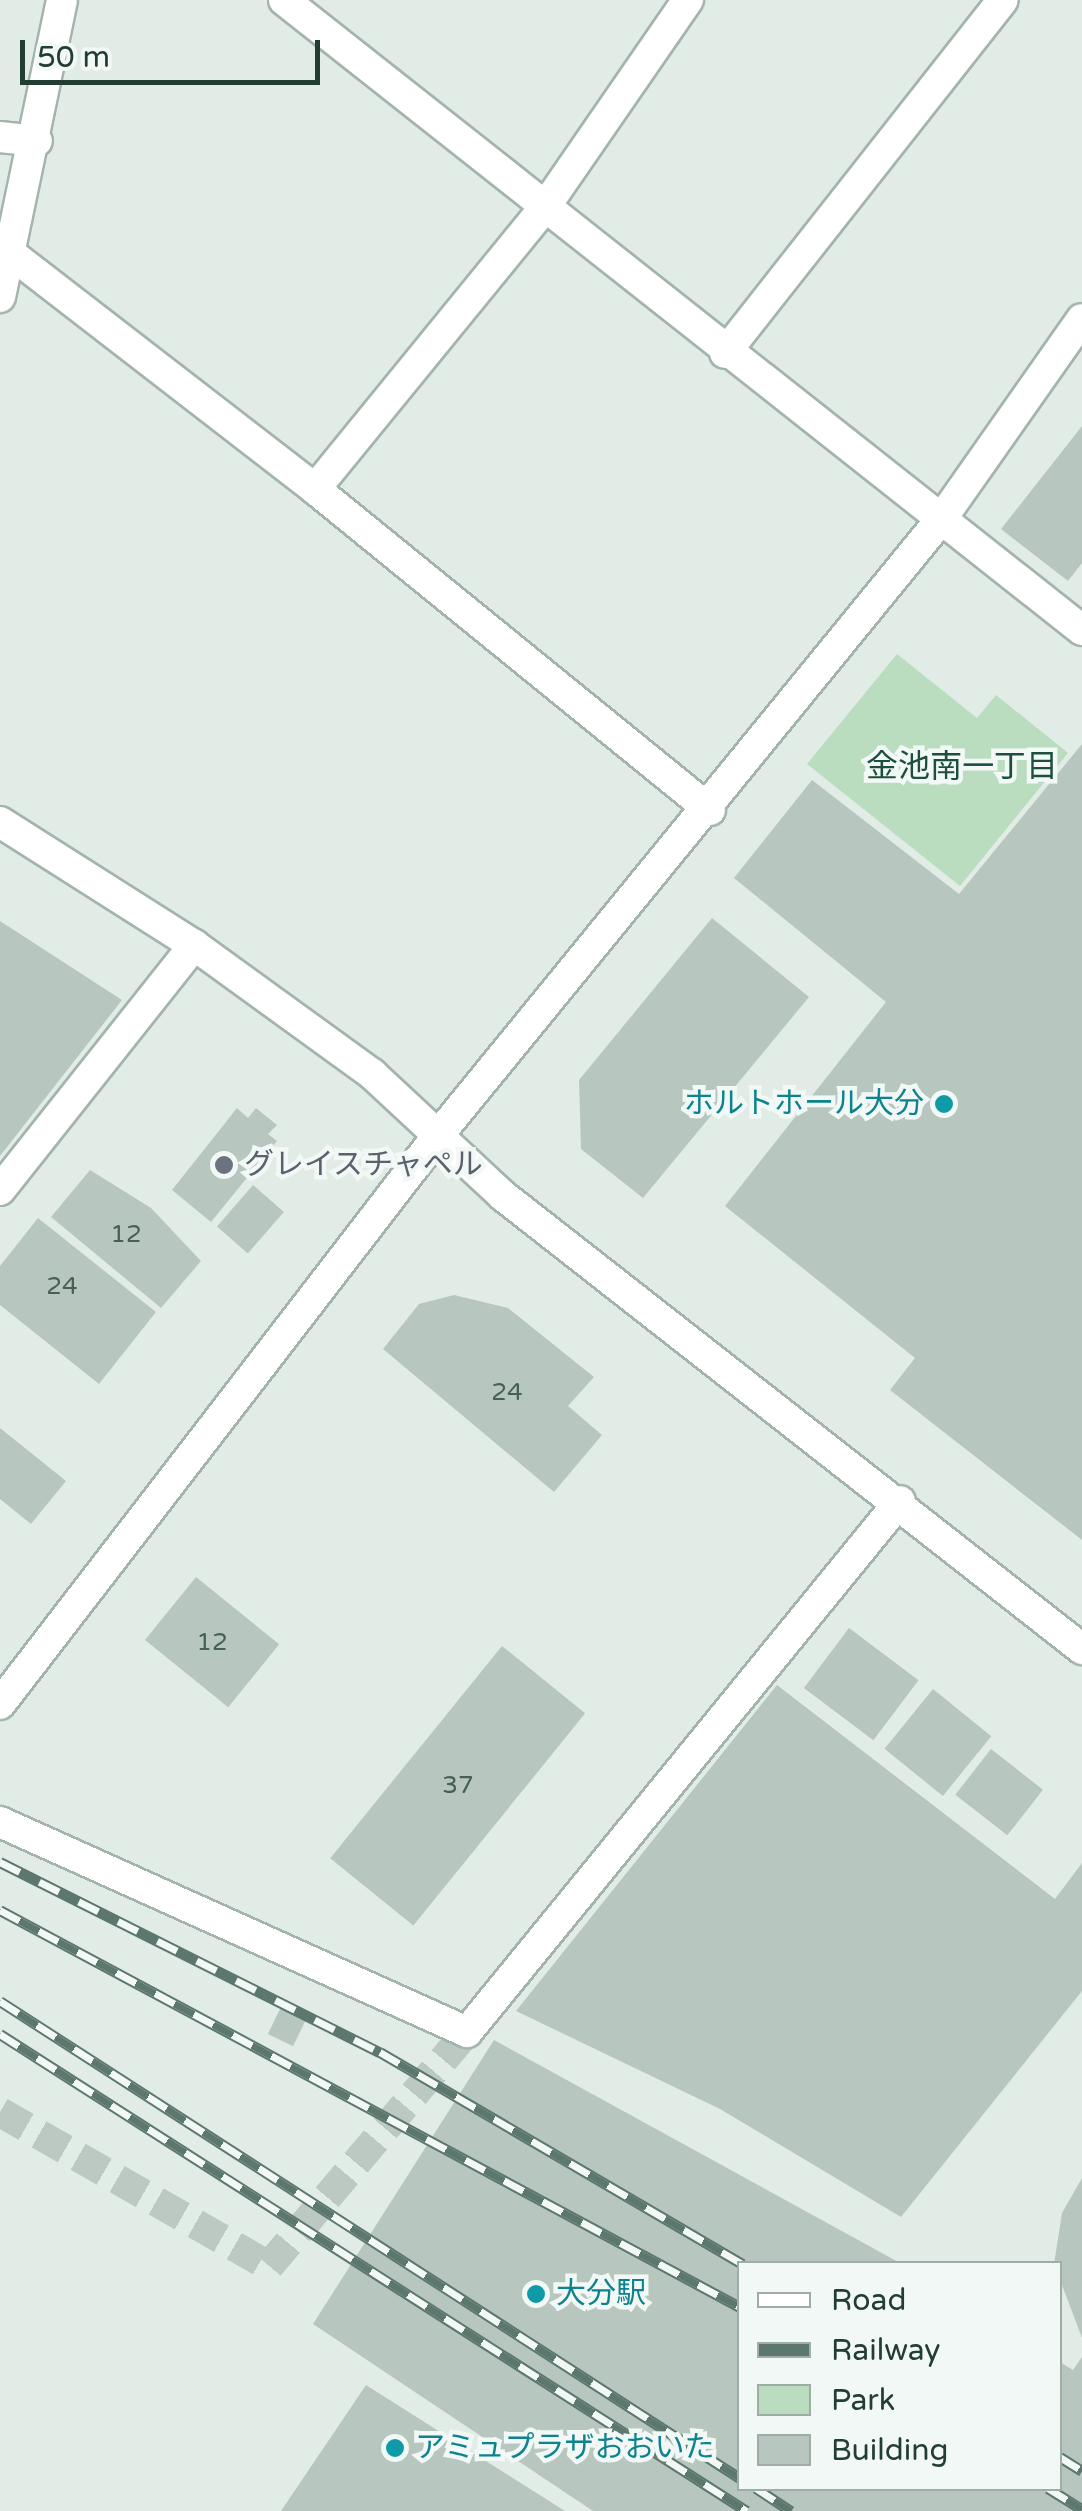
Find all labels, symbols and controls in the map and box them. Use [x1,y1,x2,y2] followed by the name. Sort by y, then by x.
[25,20,325,82] scale bar
[37,39,110,76] text: 50 m
[866,748,1058,786] district label: 金池南一丁目
[684,1086,924,1122] place label: ホルトホール大分
[933,1093,955,1115] marker: ホルトホール大分
[244,1147,484,1183] place label: グレイスチャペル
[213,1154,235,1176] marker: グレイスチャペル
[110,1219,142,1249] house number: 12
[46,1271,78,1301] house number: 24
[491,1377,523,1407] house number: 24
[196,1627,228,1657] house number: 12
[442,1770,474,1800] house number: 37
[737,2261,1062,2491] legend
[556,2276,646,2312] place label: 大分駅
[831,2282,906,2319] text: Road
[525,2283,547,2305] marker: 大分駅
[831,2332,940,2369] text: Railway
[831,2382,895,2419] text: Park
[415,2430,715,2466] place label: アミュプラザおおいた
[831,2432,948,2469] text: Building
[384,2437,406,2459] marker: アミュプラザおおいた

